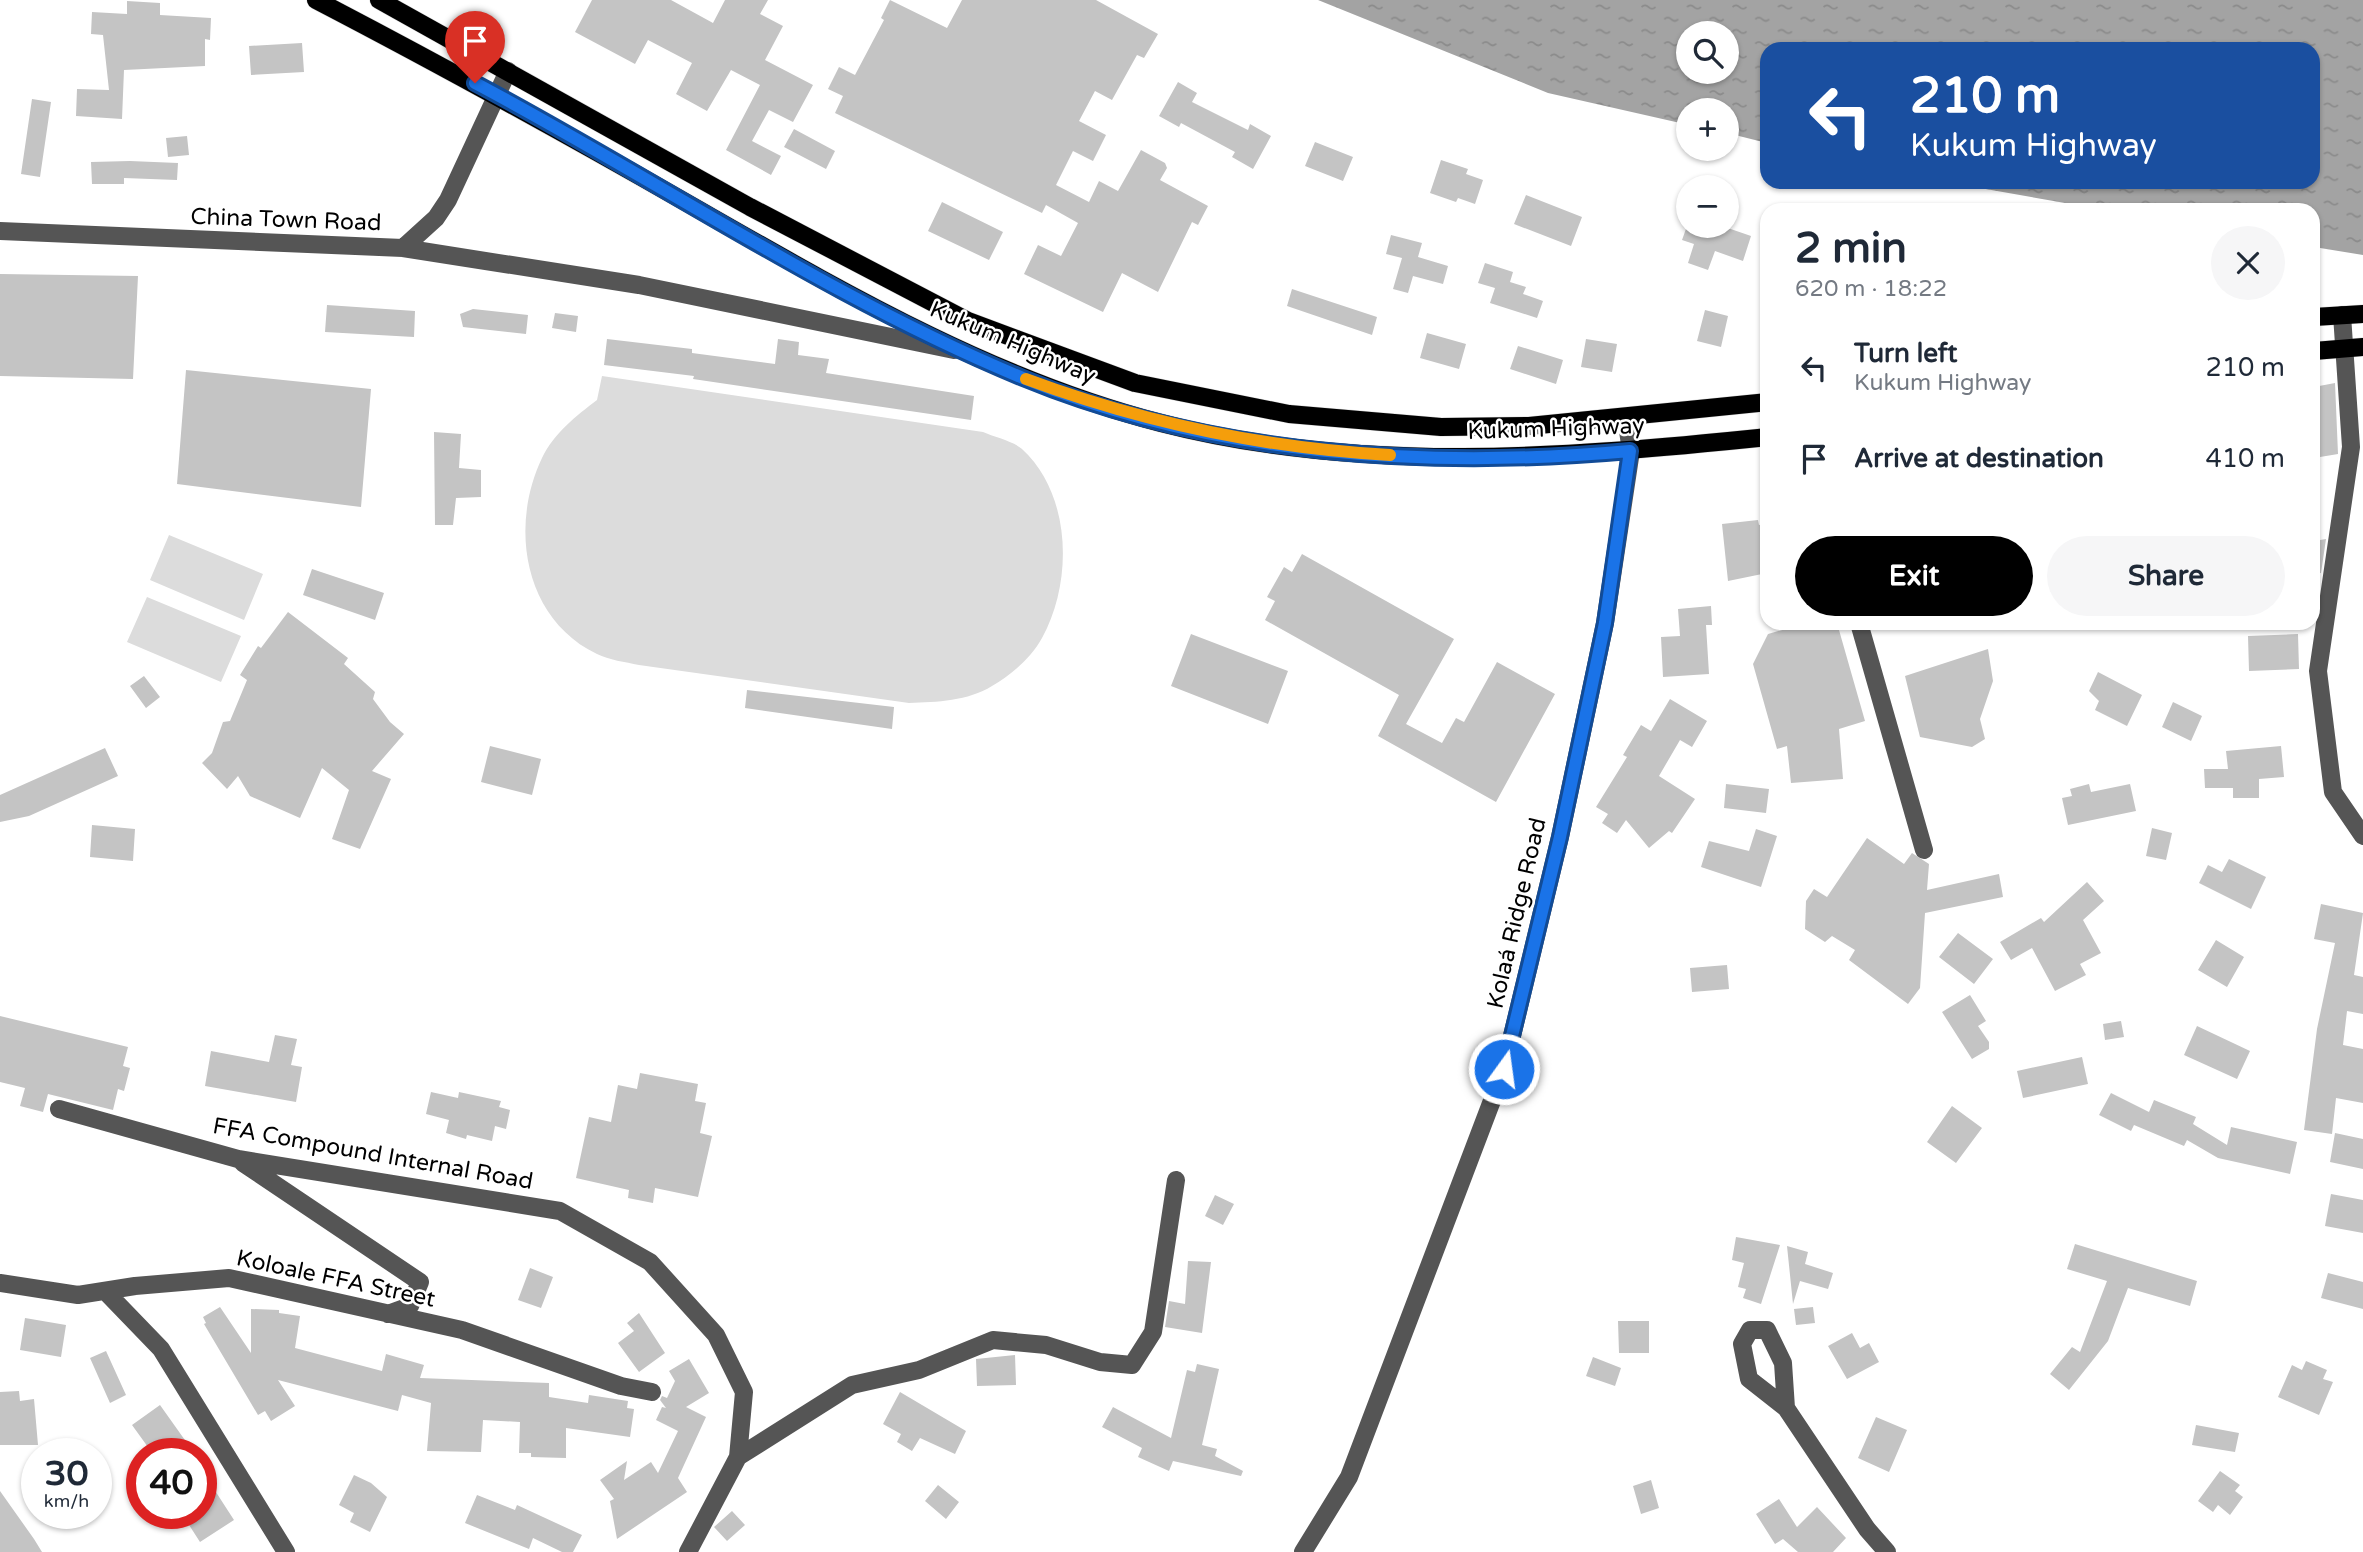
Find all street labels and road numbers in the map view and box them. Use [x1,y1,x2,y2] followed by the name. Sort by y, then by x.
[190,203,382,237] street label: China Town Road
[925,295,1100,390] street label: Kukum Highway
[1467,412,1645,446] street label: Kukum Highway
[1481,815,1553,1011] street label: Kolaá Ridge Road
[211,1112,535,1196] street label: FFA Compound Internal Road
[234,1244,438,1314] street label: Koloale FFA Street

